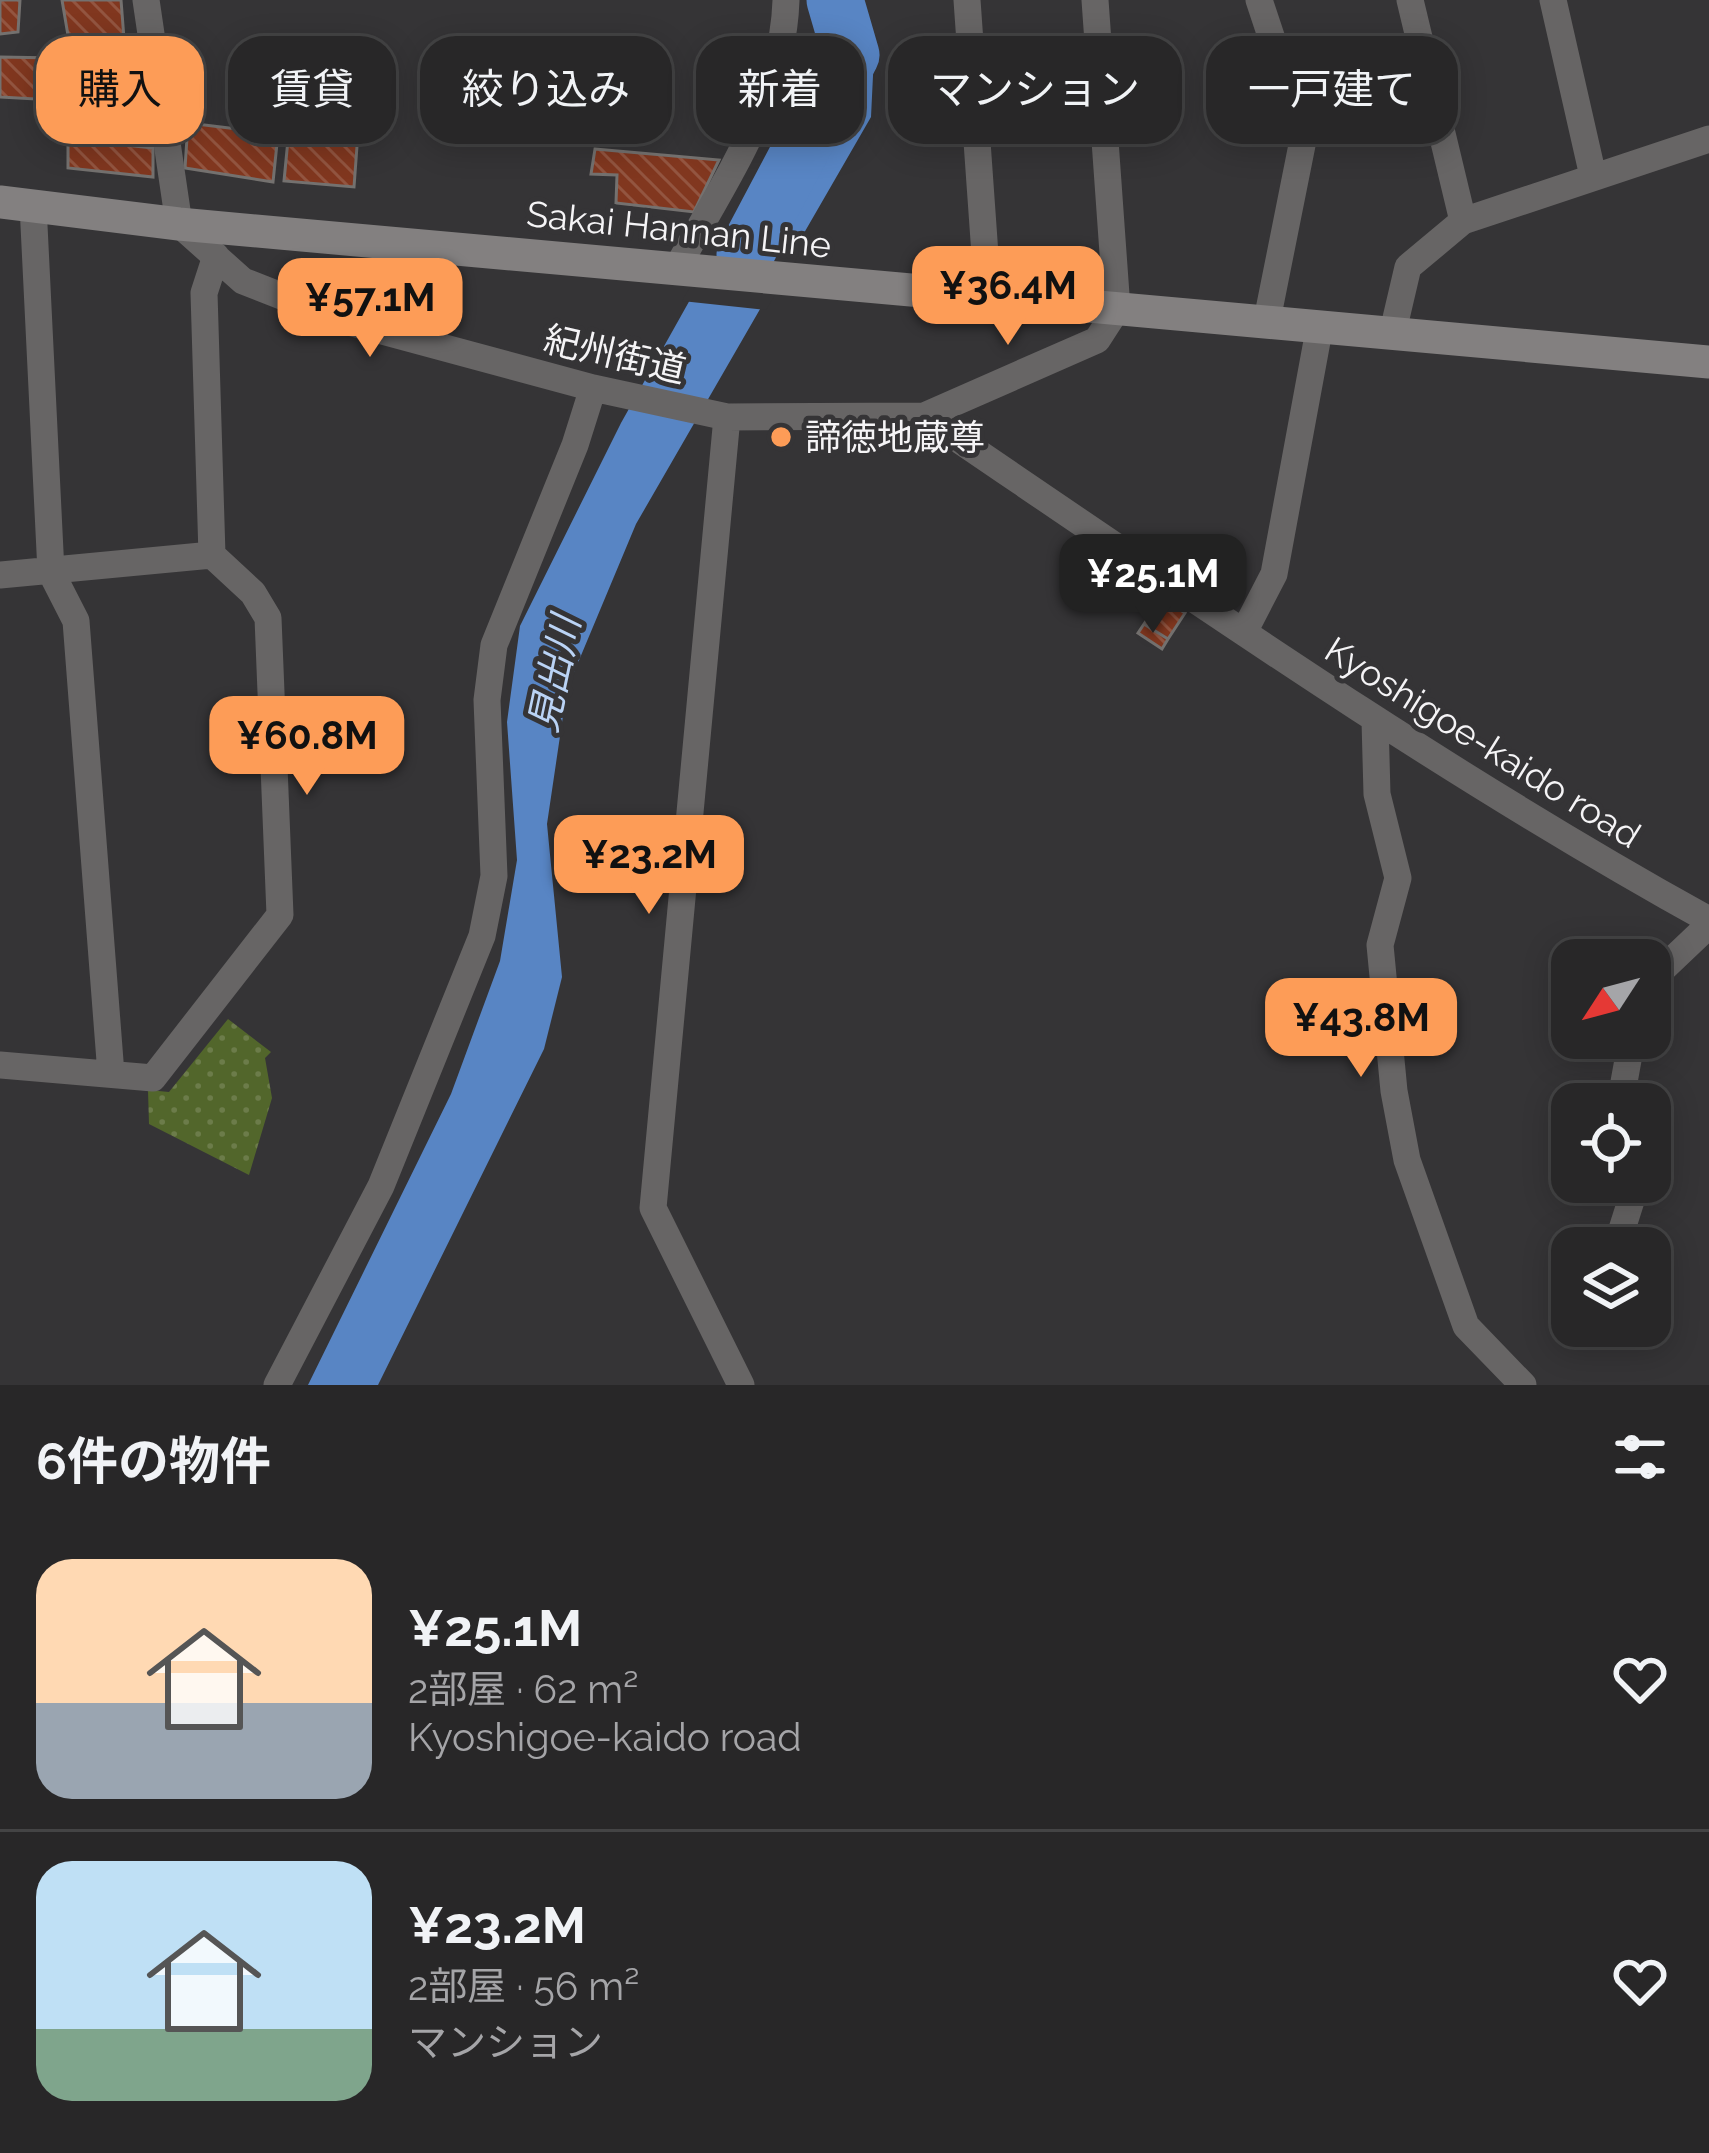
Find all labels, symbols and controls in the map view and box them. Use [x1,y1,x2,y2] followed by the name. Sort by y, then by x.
[36,36,204,144] chip: 購入
[228,36,396,144] chip: 賃貸
[420,36,672,144] chip: 絞り込み
[696,36,864,144] chip: 新着
[888,36,1182,144] chip: マンション
[1206,36,1458,144] chip: 一戸建て
[525,192,833,266] street label: Sakai Hannan Line
[910,246,1106,348] pin: ¥36.4M
[272,258,468,360] pin: ¥57.1M
[939,262,1077,308] text: ¥36.4M
[305,274,435,320] text: ¥57.1M
[540,317,690,391] street label: 紀州街道
[805,416,985,458] place label: 諦徳地蔵尊
[768,424,794,450] marker: 諦徳地蔵尊
[1055,534,1251,636] pin: ¥25.1M
[1086,550,1220,596] text: ¥25.1M
[519,608,589,736] water label: 見出川
[1318,628,1648,856] street label: Kyoshigoe-kaido road
[209,696,405,798] pin: ¥60.8M
[236,712,378,758] text: ¥60.8M
[551,815,747,917] pin: ¥23.2M
[581,831,717,877] text: ¥23.2M
[1551,939,1671,1059] north arrow
[1551,939,1671,1347] map controls
[1263,978,1459,1080] pin: ¥43.8M
[1292,994,1430,1040] text: ¥43.8M
[1551,1083,1671,1203] button: locate
[1551,1227,1671,1347] button: layers
[1607,1424,1673,1490] icon: filters
[36,1431,271,1491] text: 6件の物件
[408,1598,582,1658] text: ¥25.1M
[132,1607,276,1751] icon: home
[1607,1646,1673,1712] icon: heart
[408,1666,638,1712] text: 2部屋 · 62 m²
[408,1714,802,1760] text: Kyoshigoe-kaido road
[408,1895,586,1955] text: ¥23.2M
[132,1909,276,2053] icon: home
[1607,1948,1673,2014] icon: heart
[408,1963,639,2009] text: 2部屋 · 56 m²
[408,2019,603,2065] text: マンション

